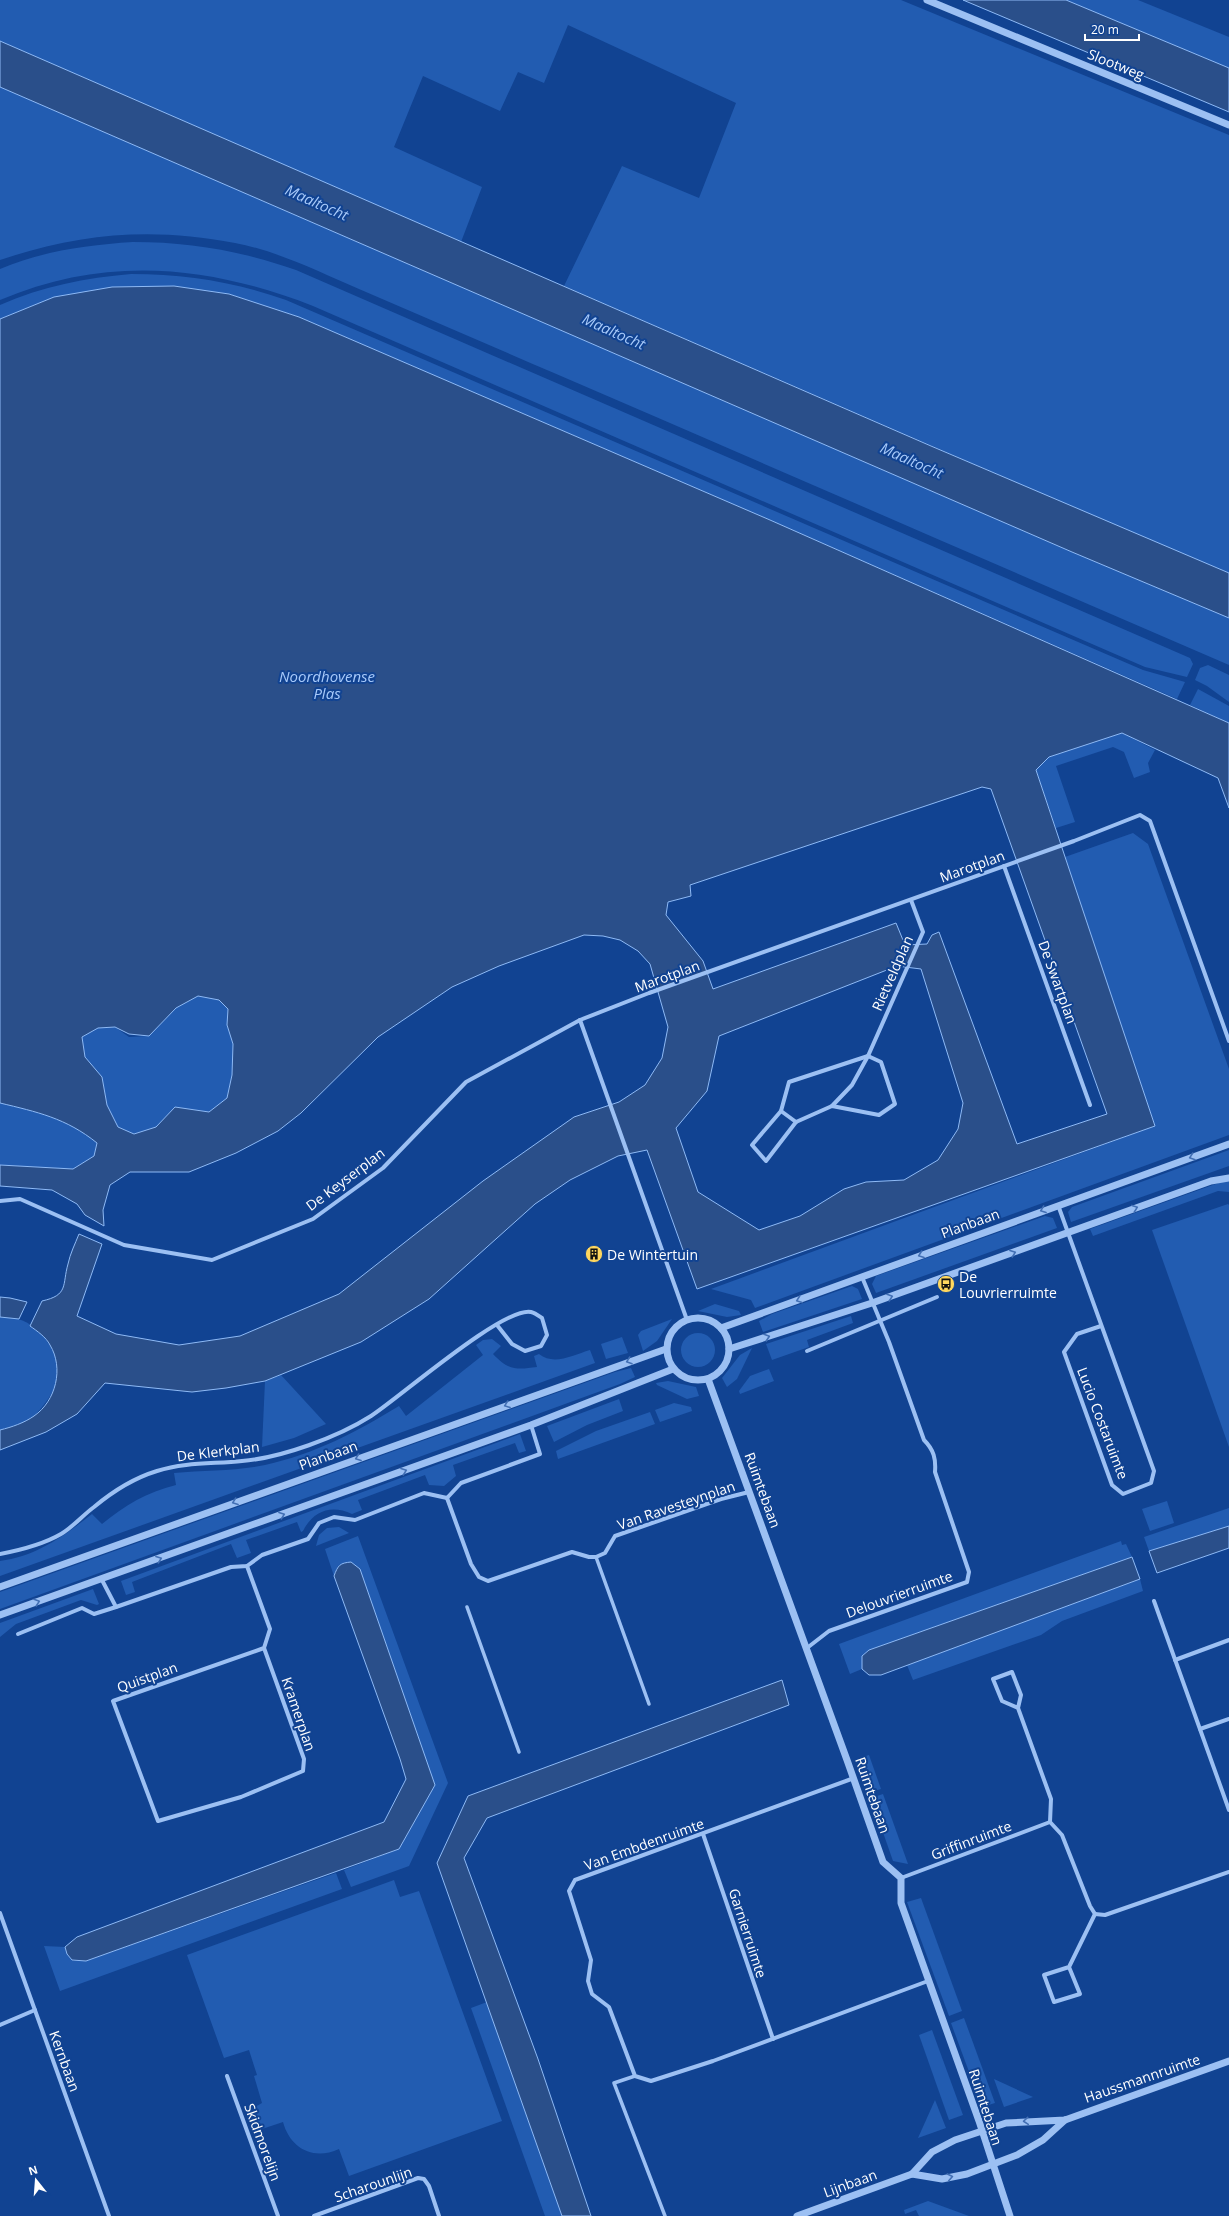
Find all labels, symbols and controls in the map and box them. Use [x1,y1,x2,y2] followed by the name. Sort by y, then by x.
[1085,16,1139,42] scale bar
[1091,21,1119,38] text: 20 m
[1085,44,1147,84] street label: Slootweg
[282,179,353,225] water label: Maaltocht
[579,308,650,354] water label: Maaltocht
[877,437,948,483] water label: Maaltocht
[279,666,376,703] water label: Noordhovense Plas
[937,845,1007,887] street label: Marotplan
[867,932,917,1014] street label: Rietveldplan
[1034,938,1082,1026] street label: De Swartplan
[632,955,702,997] street label: Marotplan
[302,1143,388,1215] street label: De Keyserplan
[1189,1152,1196,1161] one-way arrow
[938,1204,1002,1242] street label: Planbaan
[1040,1205,1047,1214] one-way arrow
[1131,1205,1138,1213] one-way arrow
[584,1244,604,1264] building icon: De Wintertuin
[607,1245,698,1264] place label: De Wintertuin
[1009,1249,1016,1257] one-way arrow
[918,1250,925,1258] one-way arrow
[959,1267,1057,1302] place label: De Louvrierruimte
[936,1274,956,1294] bus stop icon: De Louvrierruimte
[887,1293,894,1301] one-way arrow
[796,1295,803,1303] one-way arrow
[763,1333,770,1342] one-way arrow
[626,1357,633,1365] one-way arrow
[1073,1364,1133,1482] street label: Lucio Costaruimte
[503,1401,510,1409] one-way arrow
[296,1436,360,1474] street label: Planbaan
[176,1437,260,1465] street label: De Klerkplan
[741,1449,785,1531] street label: Ruimtebaan
[354,1454,361,1462] one-way arrow
[400,1467,407,1476] one-way arrow
[615,1476,737,1534] street label: Van Ravesteynplan
[232,1498,239,1506] one-way arrow
[278,1511,285,1520] one-way arrow
[156,1555,163,1564] one-way arrow
[843,1566,955,1622] street label: Delouvrierruimte
[33,1599,40,1607] one-way arrow
[114,1657,180,1697] street label: Quistplan
[277,1674,321,1754] street label: Kramerplan
[851,1754,895,1836] street label: Ruimtebaan
[581,1813,707,1875] street label: Van Embdenruimte
[928,1816,1014,1864] street label: Griffinruimte
[725,1886,771,1980] street label: Garnierruimte
[45,2028,85,2094] street label: Kernbaan
[1081,2049,1203,2107] street label: Haussmannruimte
[965,2066,1007,2148] street label: Ruimtebaan
[240,2101,286,2183] street label: Skidmorelijn
[1023,2117,1029,2126] one-way arrow
[16,2160,56,2200] north arrow
[26,2161,39,2178] text: N
[331,2162,415,2206] street label: Scharounlijn
[821,2165,879,2201] street label: Lijnbaan
[947,2174,953,2182] one-way arrow

